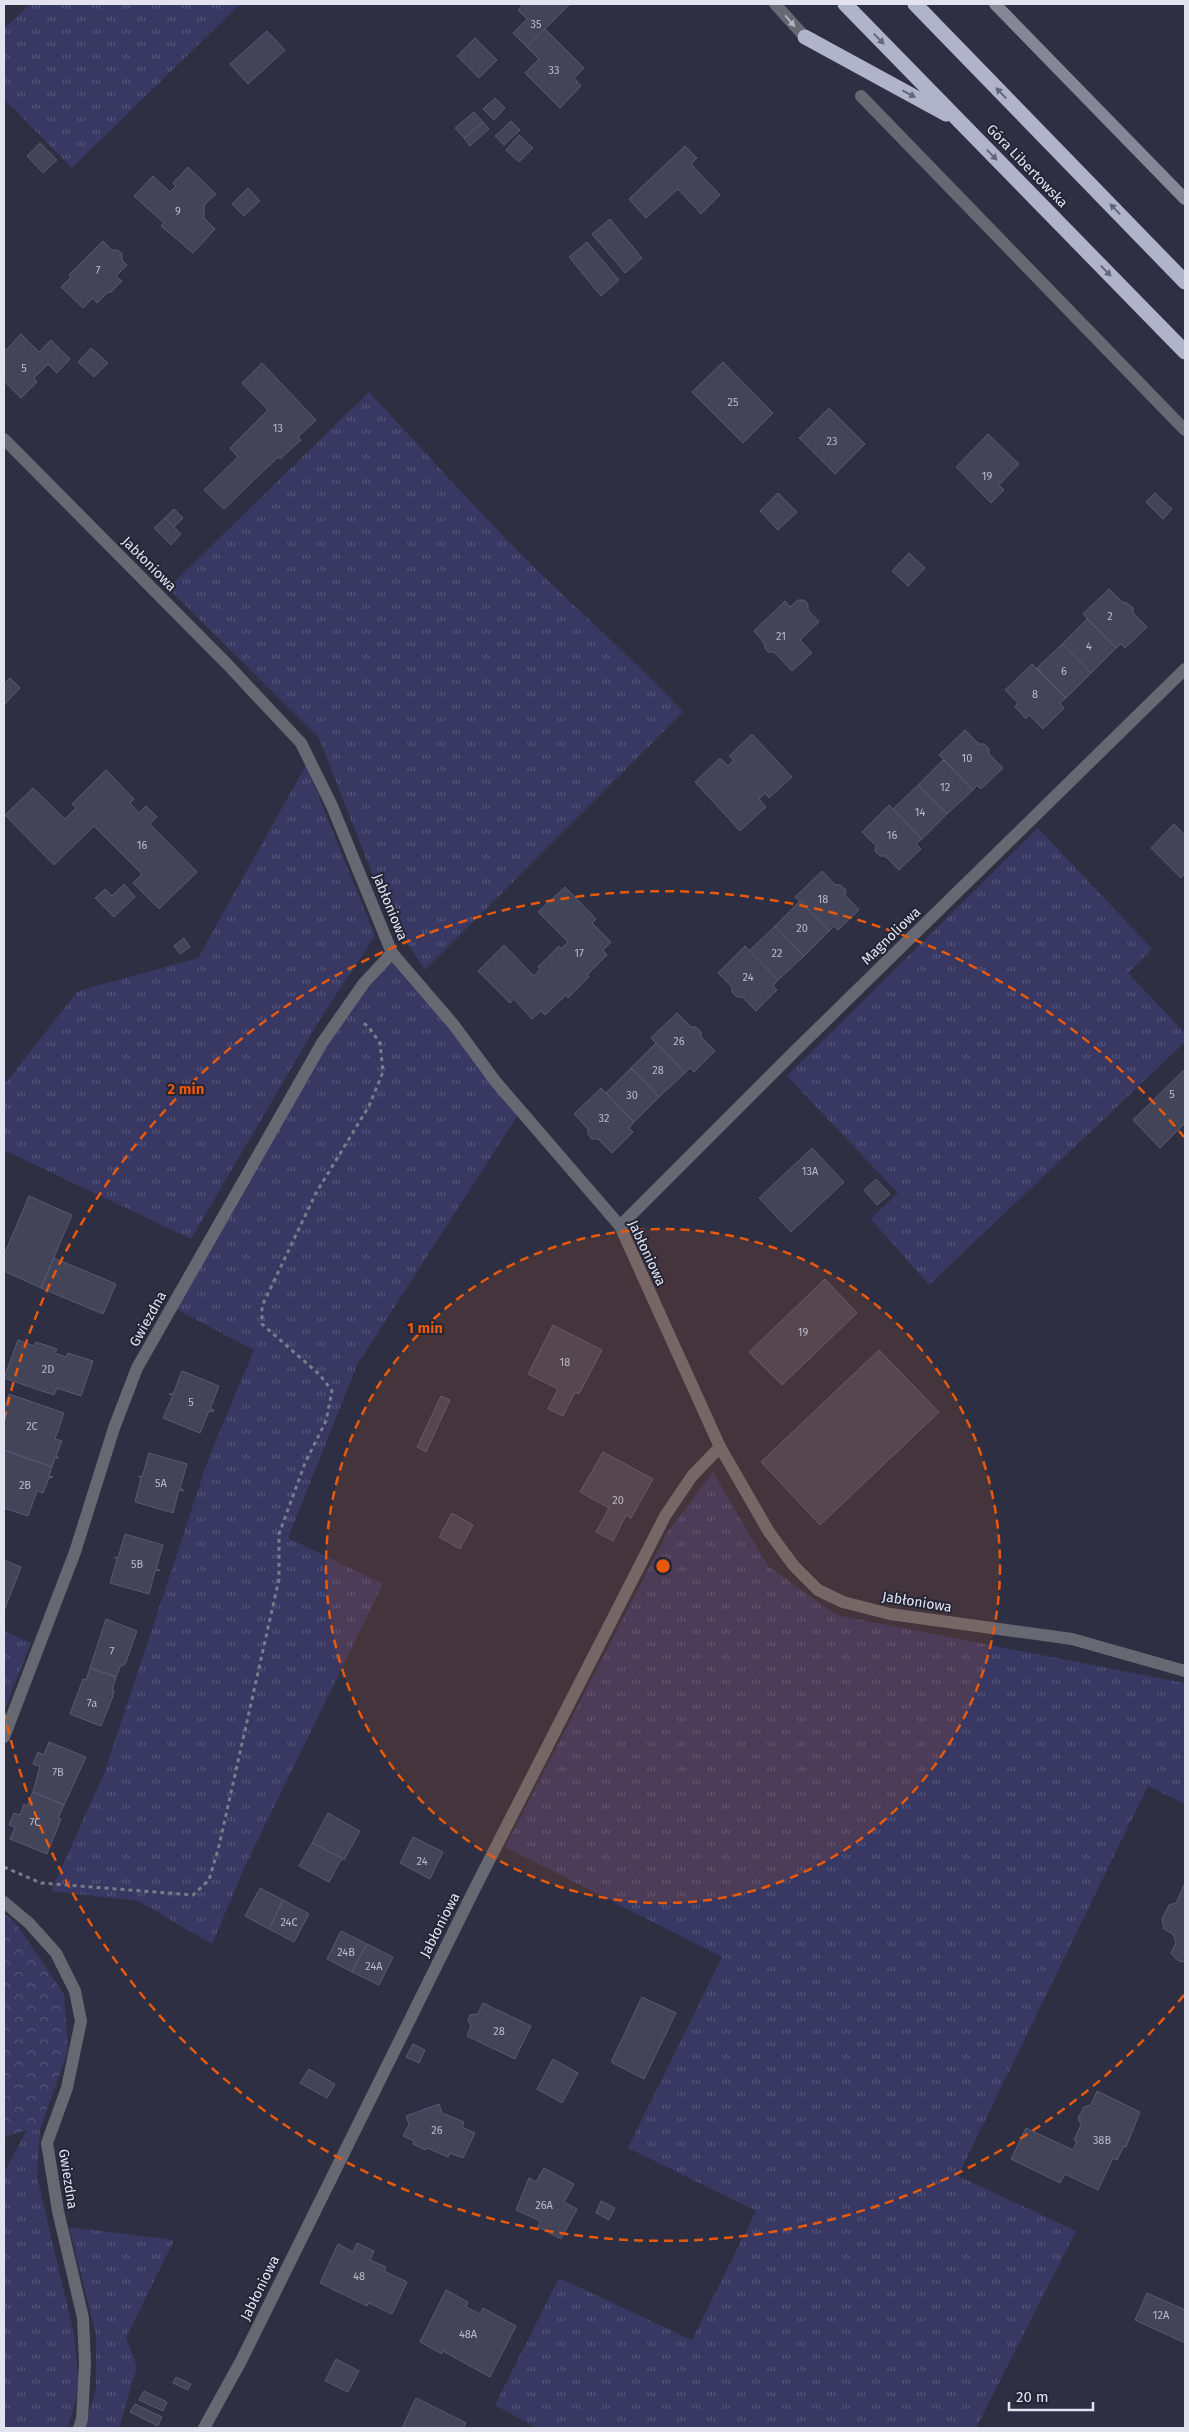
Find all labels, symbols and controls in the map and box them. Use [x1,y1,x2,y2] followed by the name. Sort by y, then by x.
[784,14,796,26] one-way arrow
[531,18,542,31] house number: 35
[873,32,885,44] one-way arrow
[549,64,559,77] house number: 33
[995,87,1007,99] one-way arrow
[902,90,916,98] one-way arrow
[983,121,1071,211] street label: Góra Libertowska
[986,149,998,161] one-way arrow
[1109,203,1121,215] one-way arrow
[175,205,181,218] house number: 9
[96,264,101,277] house number: 7
[1100,265,1112,277] one-way arrow
[21,362,27,375] house number: 5
[728,396,739,409] house number: 25
[273,422,283,435] house number: 13
[827,435,837,448] house number: 23
[982,470,992,483] house number: 19
[118,533,180,595] street label: Jabłoniowa
[1107,610,1113,623] house number: 2
[776,630,786,643] house number: 21
[1086,640,1092,653] house number: 4
[1061,665,1067,678] house number: 6
[1032,688,1038,701] house number: 8
[962,752,972,765] house number: 10
[940,781,950,794] house number: 12
[915,806,925,819] house number: 14
[887,829,897,842] house number: 16
[137,839,147,852] house number: 16
[369,871,411,943] street label: Jabłoniowa
[818,893,828,906] house number: 18
[858,904,924,968] street label: Magnoliowa
[796,922,808,935] house number: 20
[574,947,584,960] house number: 17
[772,947,782,960] house number: 22
[743,971,754,984] house number: 24
[673,1035,685,1048] house number: 26
[652,1064,664,1077] house number: 28
[168,1080,204,1098] text: 2 min
[1169,1088,1175,1101] house number: 5
[626,1089,638,1102] house number: 30
[599,1112,609,1125] house number: 32
[802,1165,819,1178] house number: 13A
[624,1218,670,1288] street label: Jabłoniowa
[126,1288,170,1350] street label: Gwiezdna
[407,1319,443,1337] text: 1 min
[798,1326,808,1339] house number: 19
[560,1356,570,1369] house number: 18
[42,1363,54,1376] house number: 2D
[188,1396,194,1409] house number: 5
[26,1420,38,1433] house number: 2C
[155,1477,168,1490] house number: 5A
[19,1479,31,1492] house number: 2B
[612,1494,624,1507] house number: 20
[654,1557,672,1575] centre of rings
[131,1558,143,1571] house number: 5B
[881,1588,953,1616] street label: Jabłoniowa
[110,1645,115,1658] house number: 7
[87,1697,97,1710] house number: 7a
[52,1766,64,1779] house number: 7B
[30,1816,40,1829] house number: 7C
[417,1855,428,1868] house number: 24
[416,1890,464,1960] street label: Jabłoniowa
[280,1916,298,1929] house number: 24C
[337,1946,355,1959] house number: 24B
[365,1960,383,1973] house number: 24A
[493,2025,505,2038] house number: 28
[431,2124,443,2137] house number: 26
[1093,2134,1111,2147] house number: 38B
[55,2148,81,2210] street label: Gwiezdna
[535,2199,553,2212] house number: 26A
[237,2253,283,2323] street label: Jabłoniowa
[353,2270,365,2283] house number: 48
[1153,2309,1170,2322] house number: 12A
[459,2328,478,2341] house number: 48A
[1009,2380,1093,2412] scale bar
[1016,2388,1049,2406] text: 20 m

